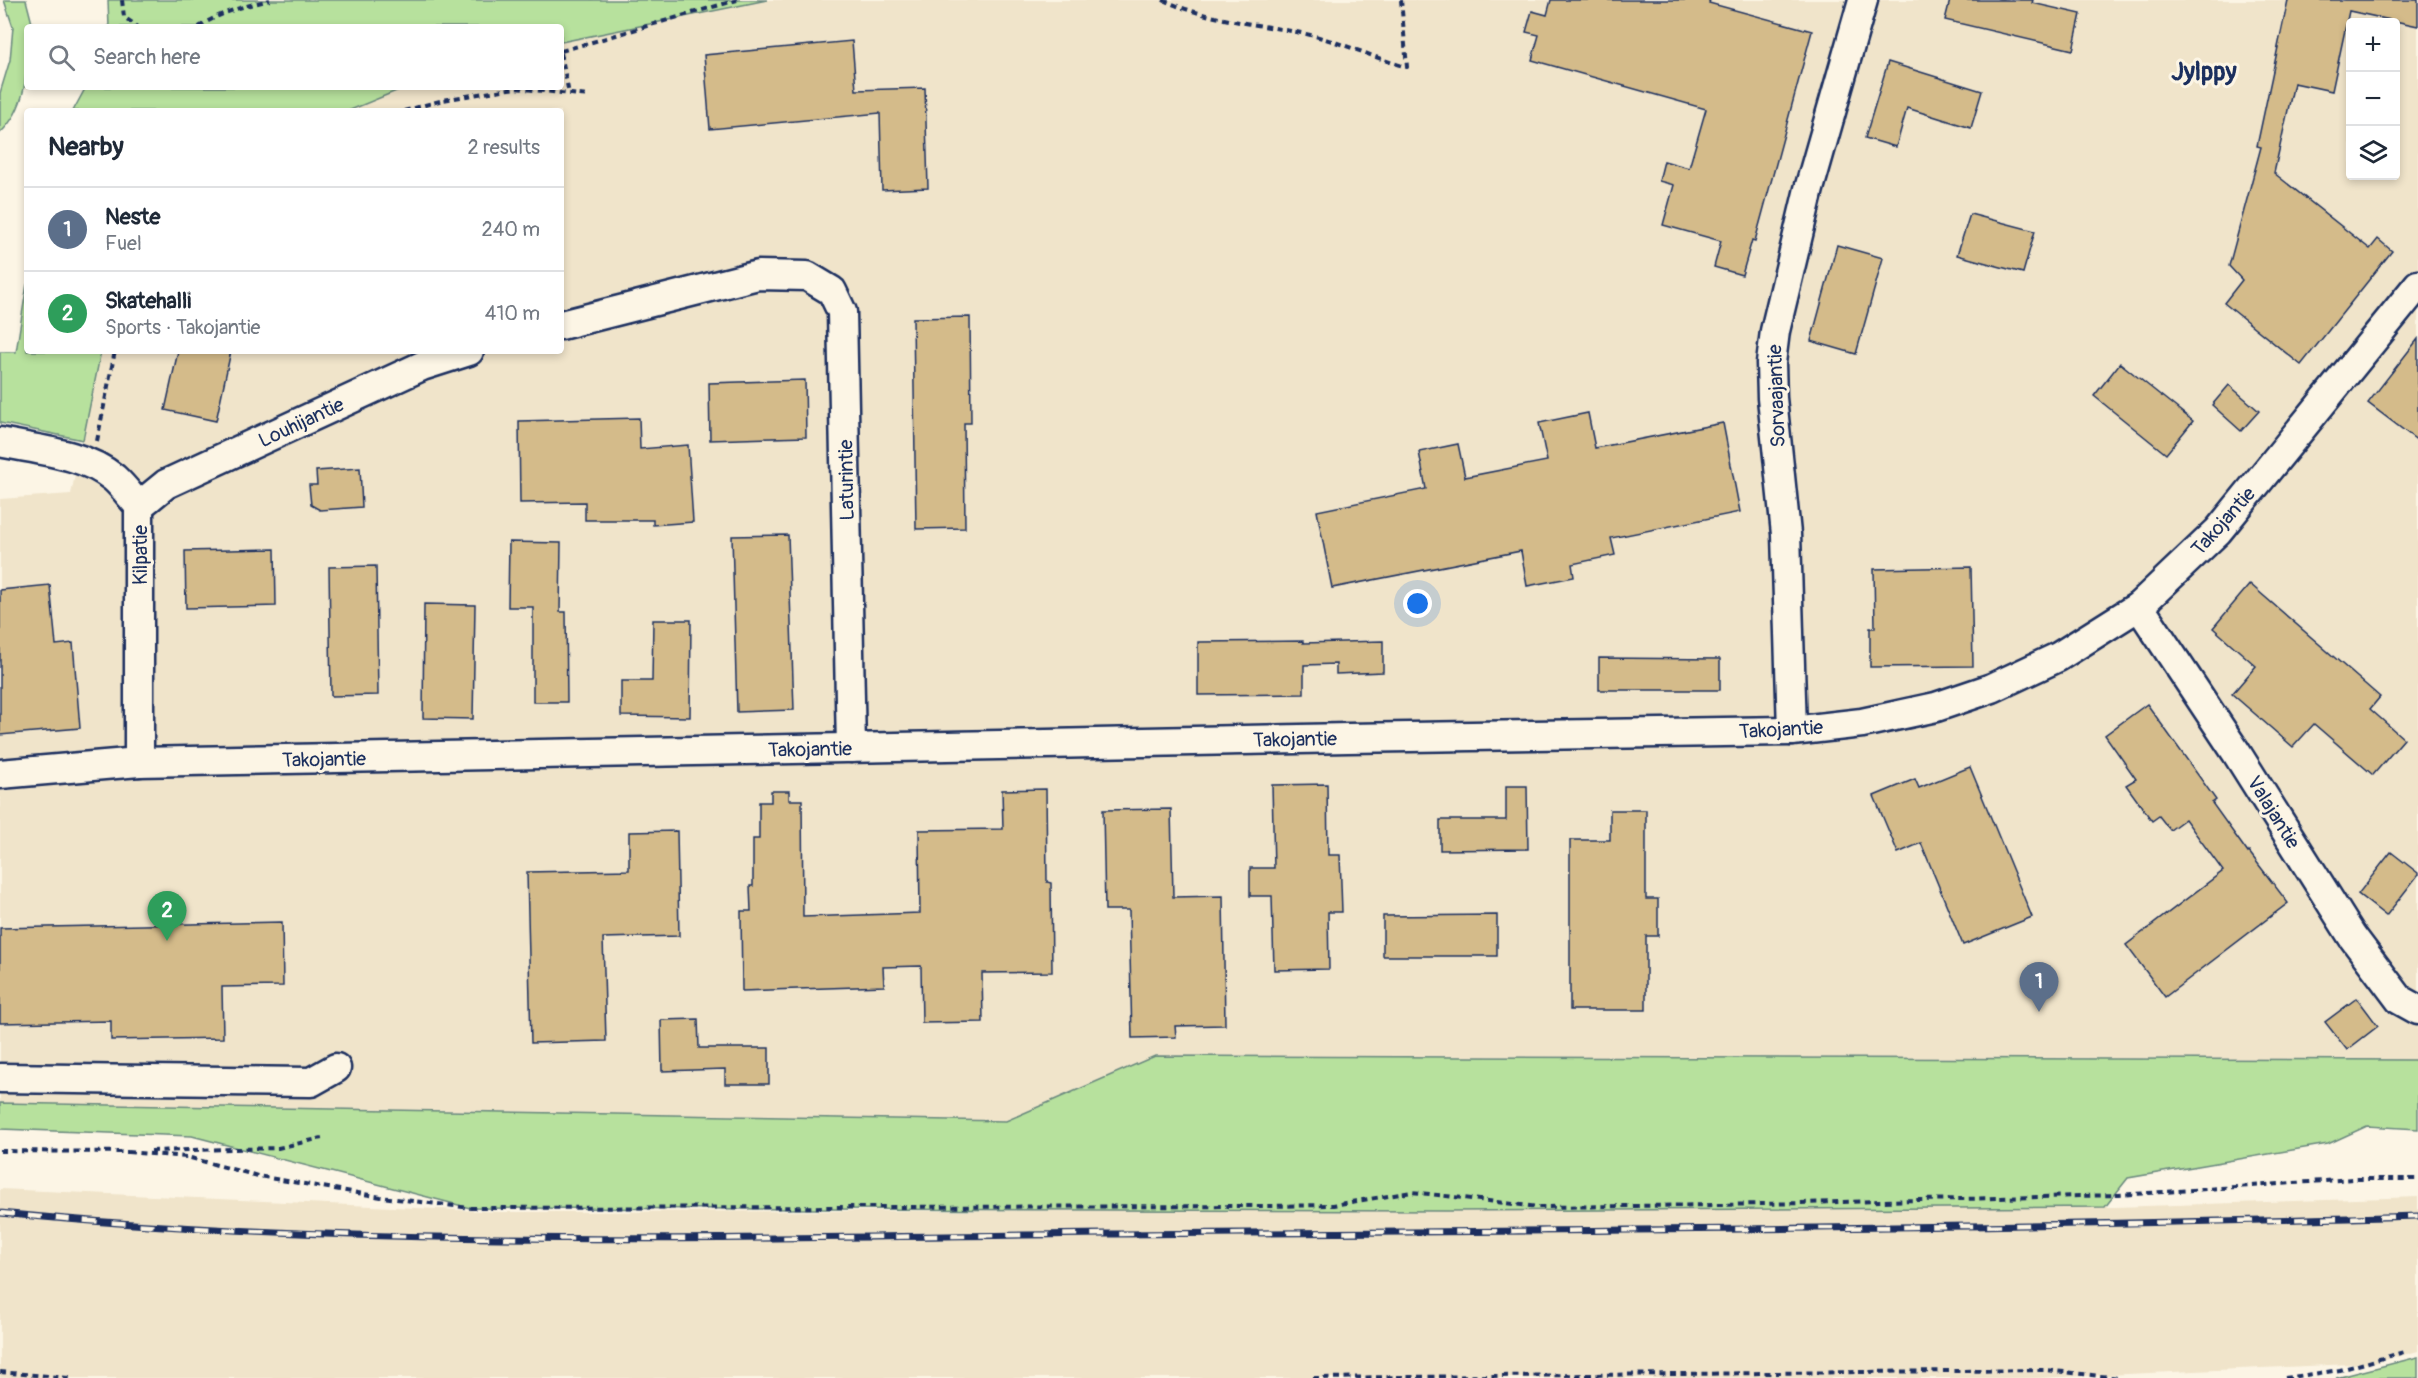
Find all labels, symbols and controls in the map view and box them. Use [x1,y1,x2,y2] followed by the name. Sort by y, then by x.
[2346,18,2400,180] map controls
[2346,18,2400,72] button: +
[24,24,564,90] search box
[45,41,78,74] icon: search
[93,43,200,71] text: Search here
[2171,56,2238,88] district label: Jylppy
[2346,72,2400,126] button: −
[2346,126,2400,180] button: layers
[48,131,124,163] text: Nearby
[468,135,540,160] text: 2 results
[105,203,160,231] text: Neste
[64,217,71,242] text: 1
[481,217,540,242] text: 240 m
[105,231,142,256] text: Fuel
[105,287,191,315] text: Skatehalli
[62,301,73,326] text: 2
[485,301,540,326] text: 410 m
[105,315,260,340] text: Sports · Takojantie
[1762,344,1791,448] street label: Sorvaajantie
[254,392,348,453] street label: Louhijantie
[833,439,860,521] street label: Laturintie
[2186,482,2261,561] street label: Takojantie
[128,525,153,585] street label: Kilpatie
[1403,589,1432,618] your location
[1738,715,1824,744] street label: Takojantie
[1253,726,1337,753] street label: Takojantie
[768,736,852,763] street label: Takojantie
[282,746,366,773] street label: Takojantie
[2241,771,2306,853] street label: Valajantie
[148,892,186,941] pin: 2
[2020,962,2058,1012] pin: 1

